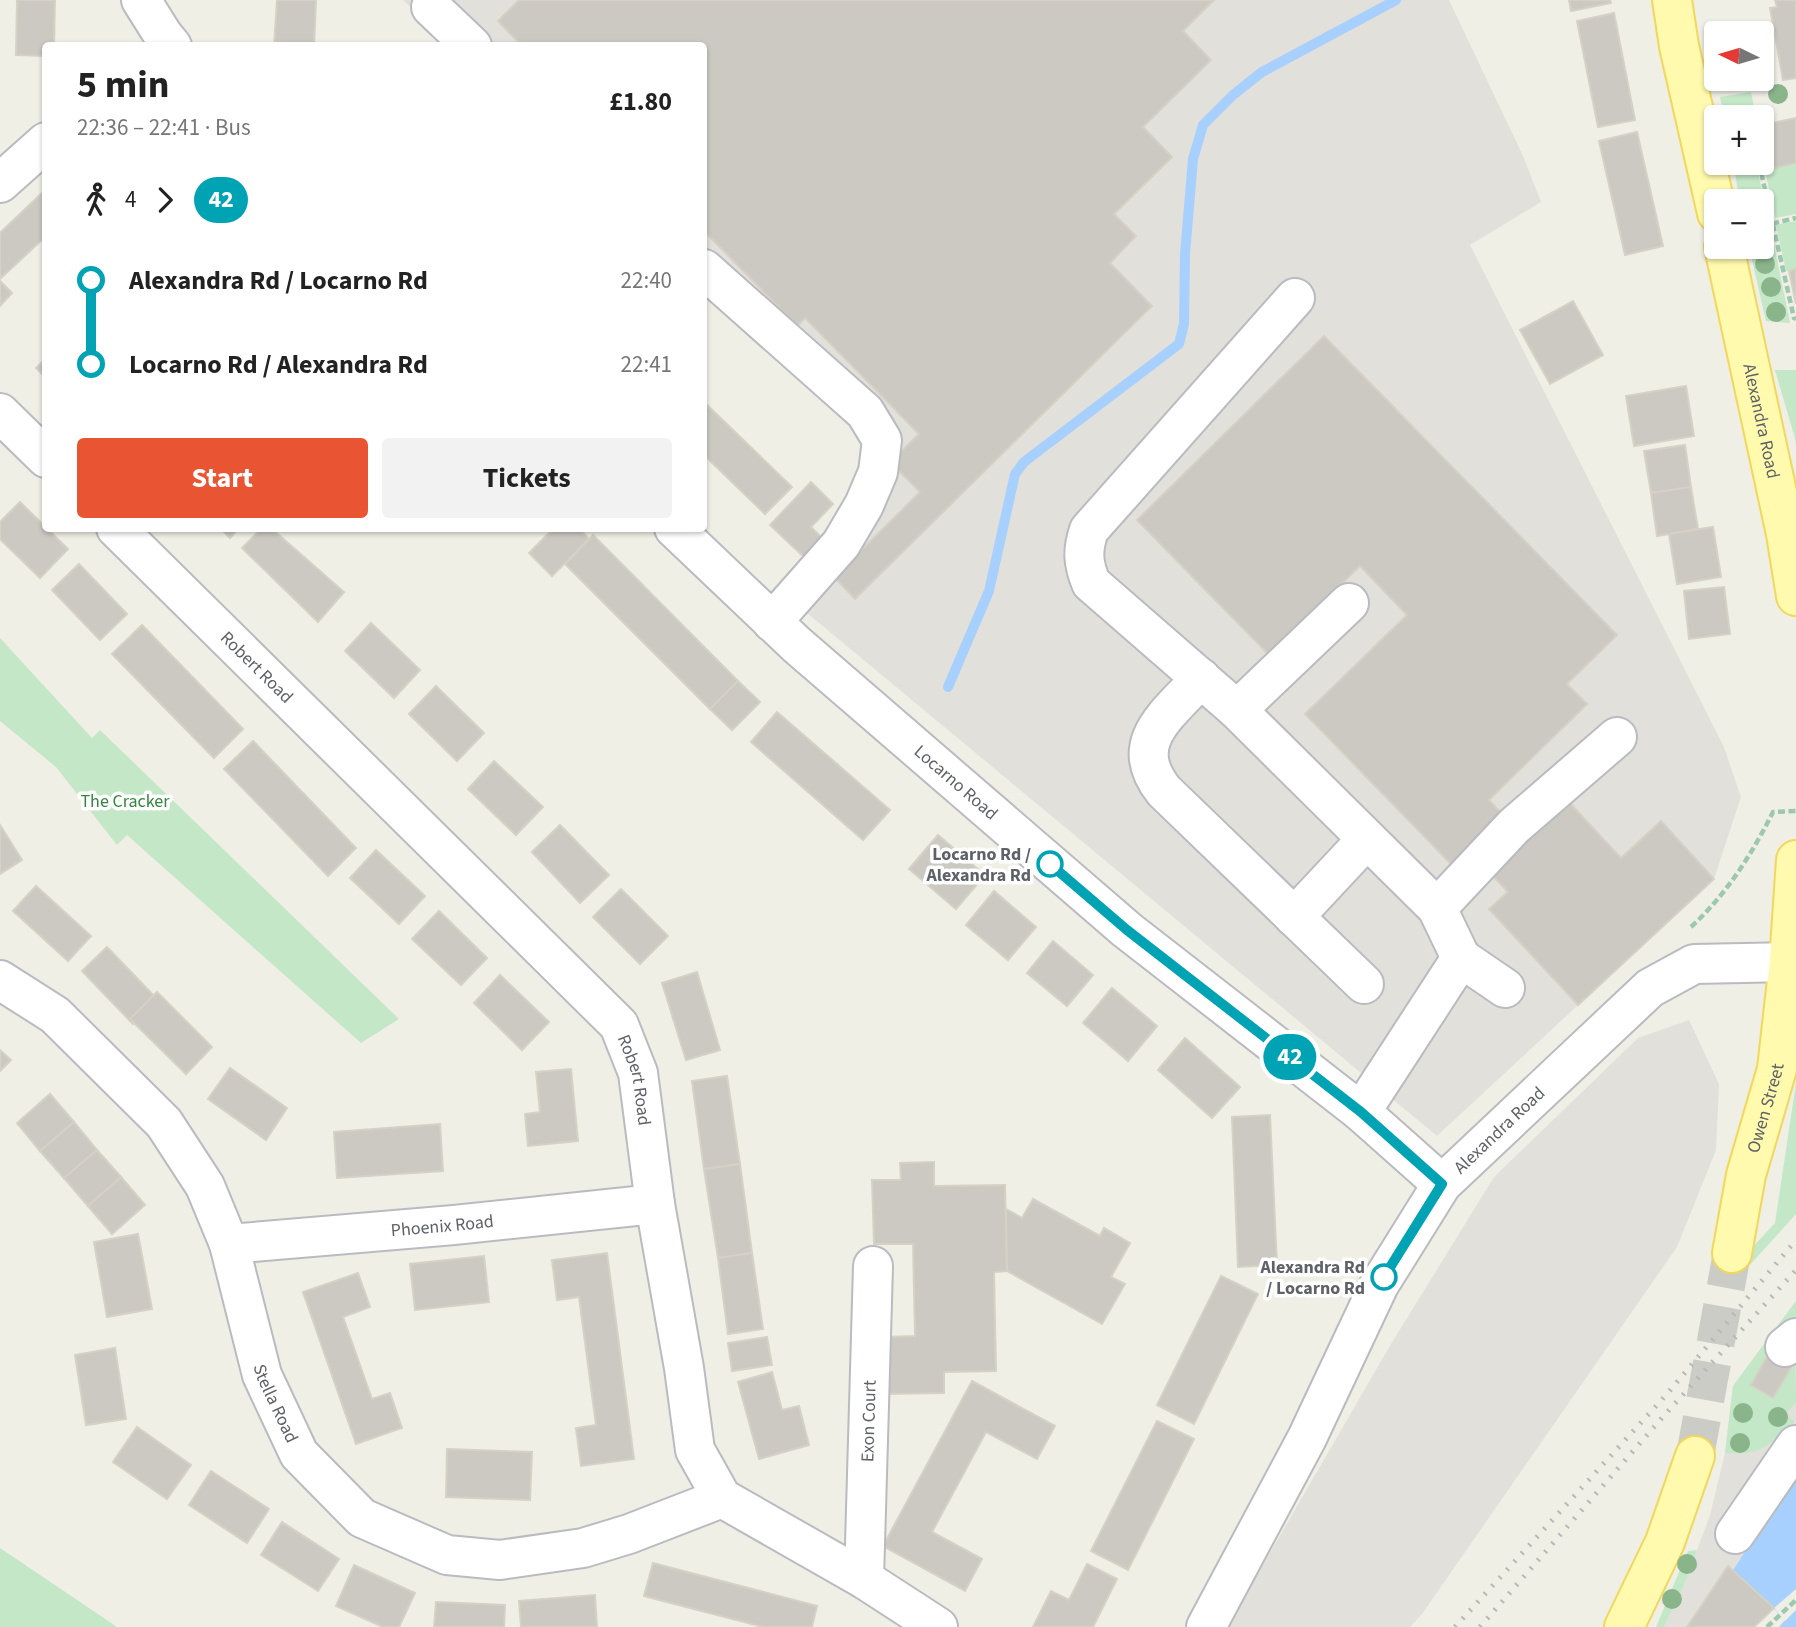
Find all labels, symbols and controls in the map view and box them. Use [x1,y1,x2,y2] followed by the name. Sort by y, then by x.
[1704,21,1774,91] north arrow
[1704,21,1774,259] map controls
[77,58,169,112] text: 5 min
[609,83,672,120] text: £1.80
[1704,105,1774,175] button: +
[77,111,251,144] text: 22:36 – 22:41 · Bus
[77,181,115,219] icon: walk
[146,181,184,219] icon: forward
[208,182,234,217] text: 42
[125,183,136,216] text: 4
[1704,189,1774,259] button: −
[129,262,428,299] text: Alexandra Rd / Locarno Rd
[621,264,672,297] text: 22:40
[129,346,428,383] text: Locarno Rd / Alexandra Rd
[621,348,672,381] text: 22:41
[1737,361,1786,481] street label: Alexandra Road
[77,438,368,518] button: Start
[382,438,672,518] button: Tickets
[215,625,299,709] street label: Robert Road
[909,739,1003,826] street label: Locarno Road
[80,789,170,814] park label: The Cracker
[925,842,1031,888] place label: Locarno Rd / Alexandra Rd
[1037,851,1063,877] marker: Locarno Rd / Alexandra Rd
[612,1031,657,1127] street label: Robert Road
[1258,1034,1322,1080] line badge: 42
[1277,1039,1303,1074] text: 42
[1741,1062,1790,1156] street label: Owen Street
[1448,1081,1550,1179] street label: Alexandra Road
[390,1208,495,1243] street label: Phoenix Road
[1259,1255,1365,1301] place label: Alexandra Rd / Locarno Rd
[1371,1264,1397,1290] marker: Alexandra Rd / Locarno Rd
[247,1361,305,1447] street label: Stella Road
[855,1380,882,1462] street label: Exon Court

